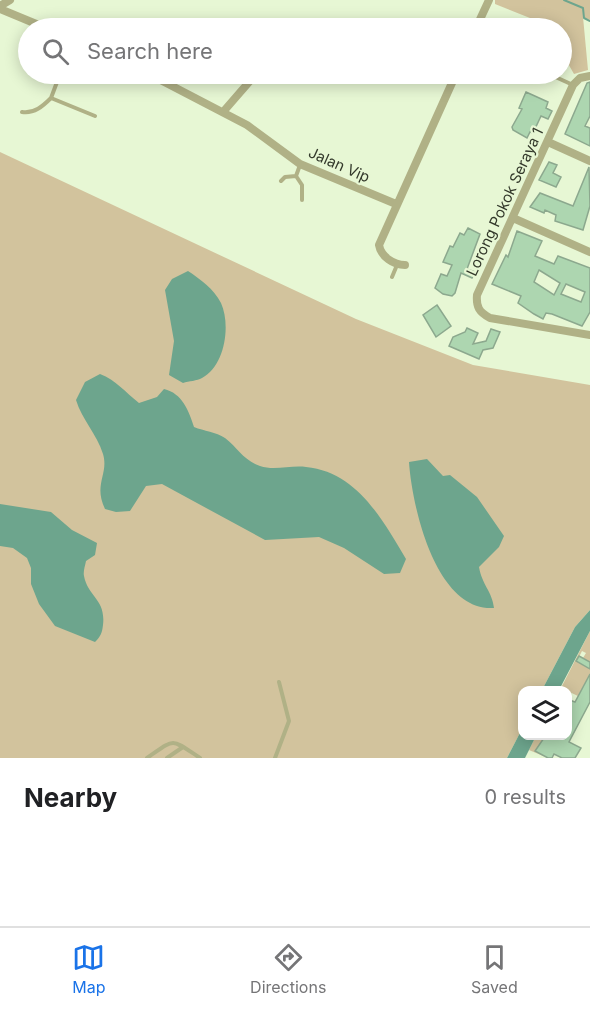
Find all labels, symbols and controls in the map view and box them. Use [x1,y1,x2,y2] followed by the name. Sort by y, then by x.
[18,18,572,84] search box
[39,35,72,68] icon: search
[87,38,213,64] text: Search here
[462,125,547,279] street label: Lorong Pokok Seraya 1
[306,143,373,187] street label: Jalan Vip
[518,686,572,740] map controls
[518,686,572,740] button: layers
[24,782,117,813] text: Nearby
[484,785,566,809] text: 0 results
[72,941,106,997] tab: Map
[250,941,326,997] tab: Directions
[471,941,518,997] tab: Saved

